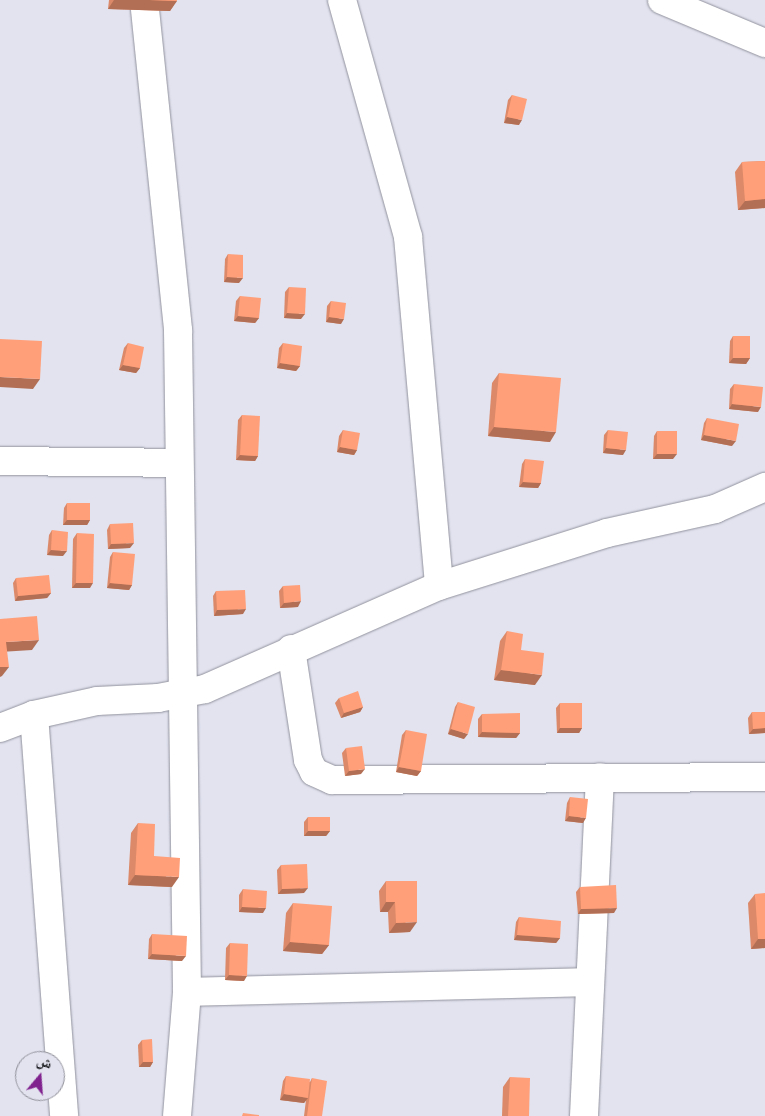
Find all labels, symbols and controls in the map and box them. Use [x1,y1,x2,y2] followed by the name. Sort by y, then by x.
[15,1051,65,1101] north arrow
[35,1052,54,1073] text: ش

